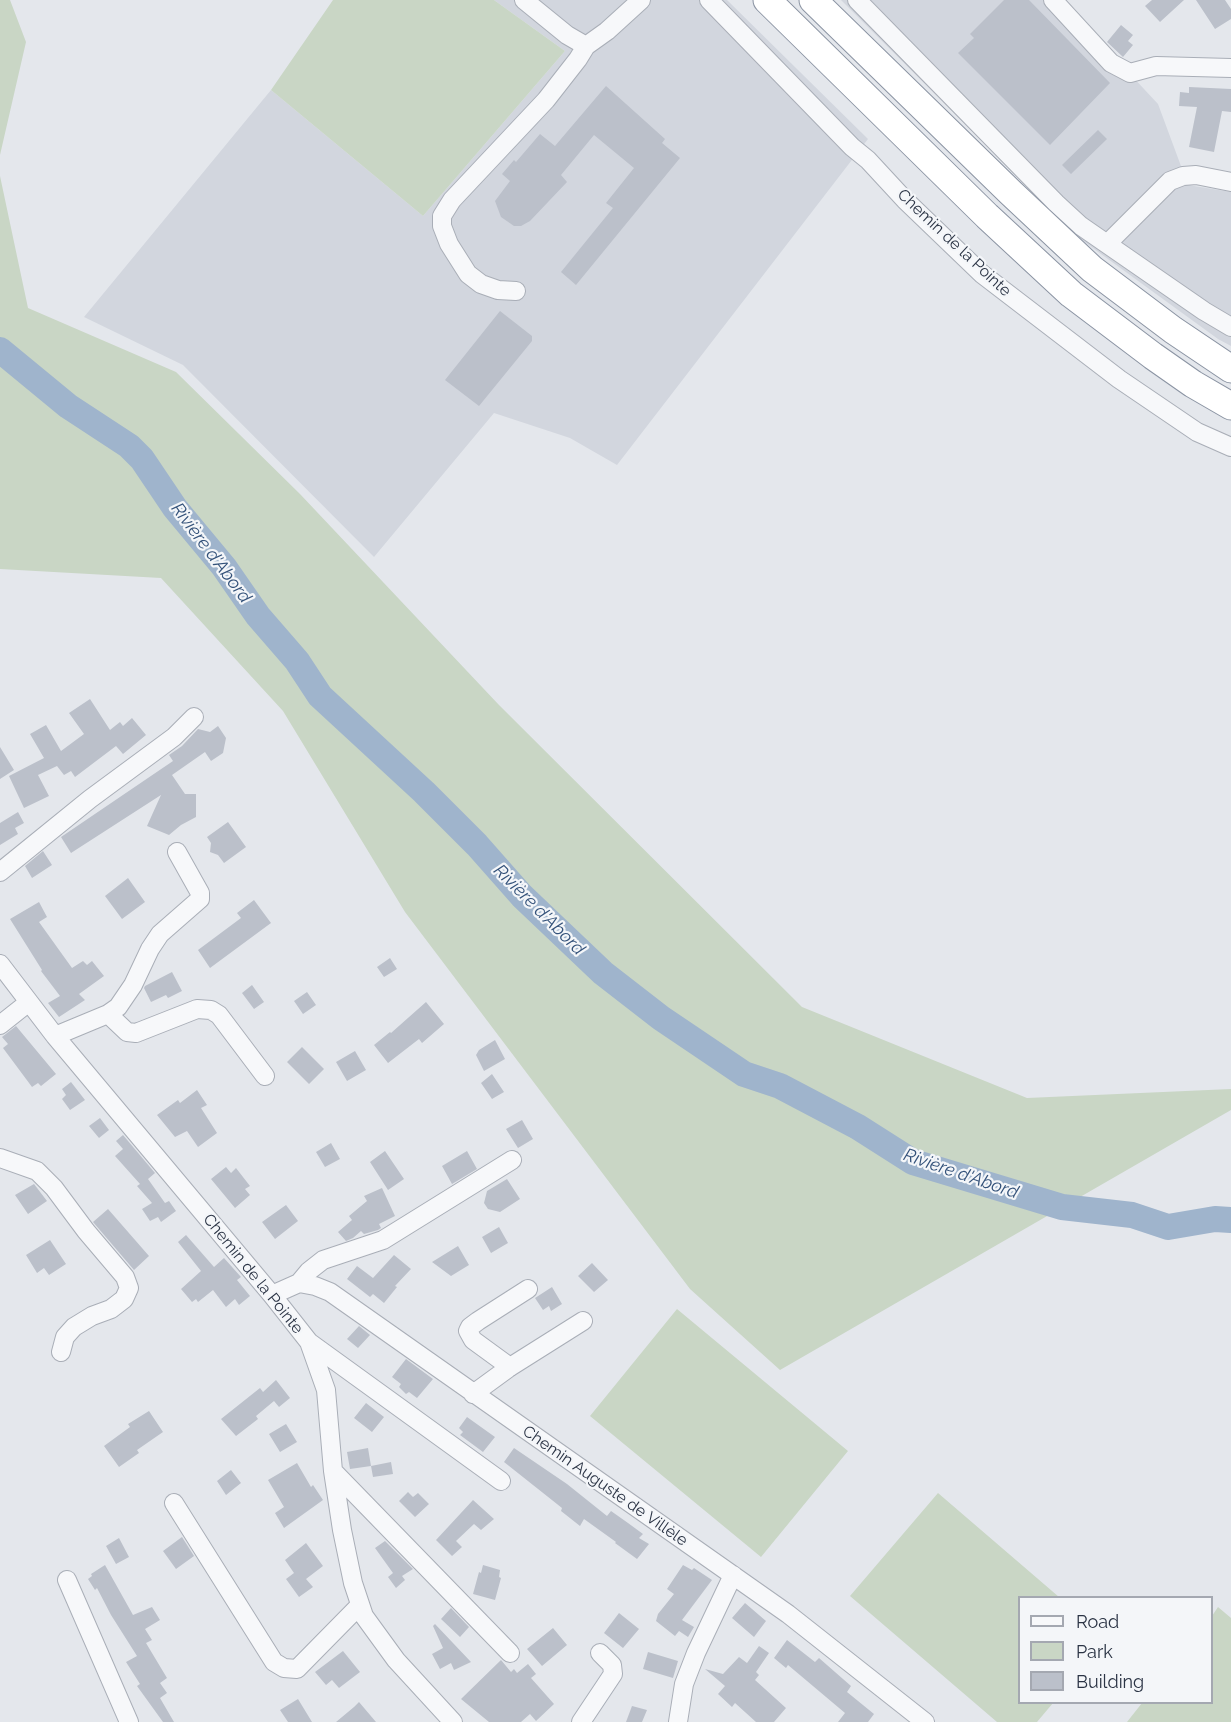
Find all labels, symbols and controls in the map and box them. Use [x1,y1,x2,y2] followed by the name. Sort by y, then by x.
[893,185,1015,301] street label: Chemin de la Pointe
[166,499,256,607] water label: Rivière d'Abord
[489,860,589,960] water label: Rivière d'Abord
[901,1144,1021,1204] water label: Rivière d'Abord
[199,1210,307,1338] street label: Chemin de la Pointe
[519,1422,691,1550] street label: Chemin Auguste de Villèle
[1018,1596,1213,1704] legend
[1076,1611,1119,1632] text: Road
[1076,1641,1113,1662] text: Park
[1076,1671,1144,1692] text: Building

